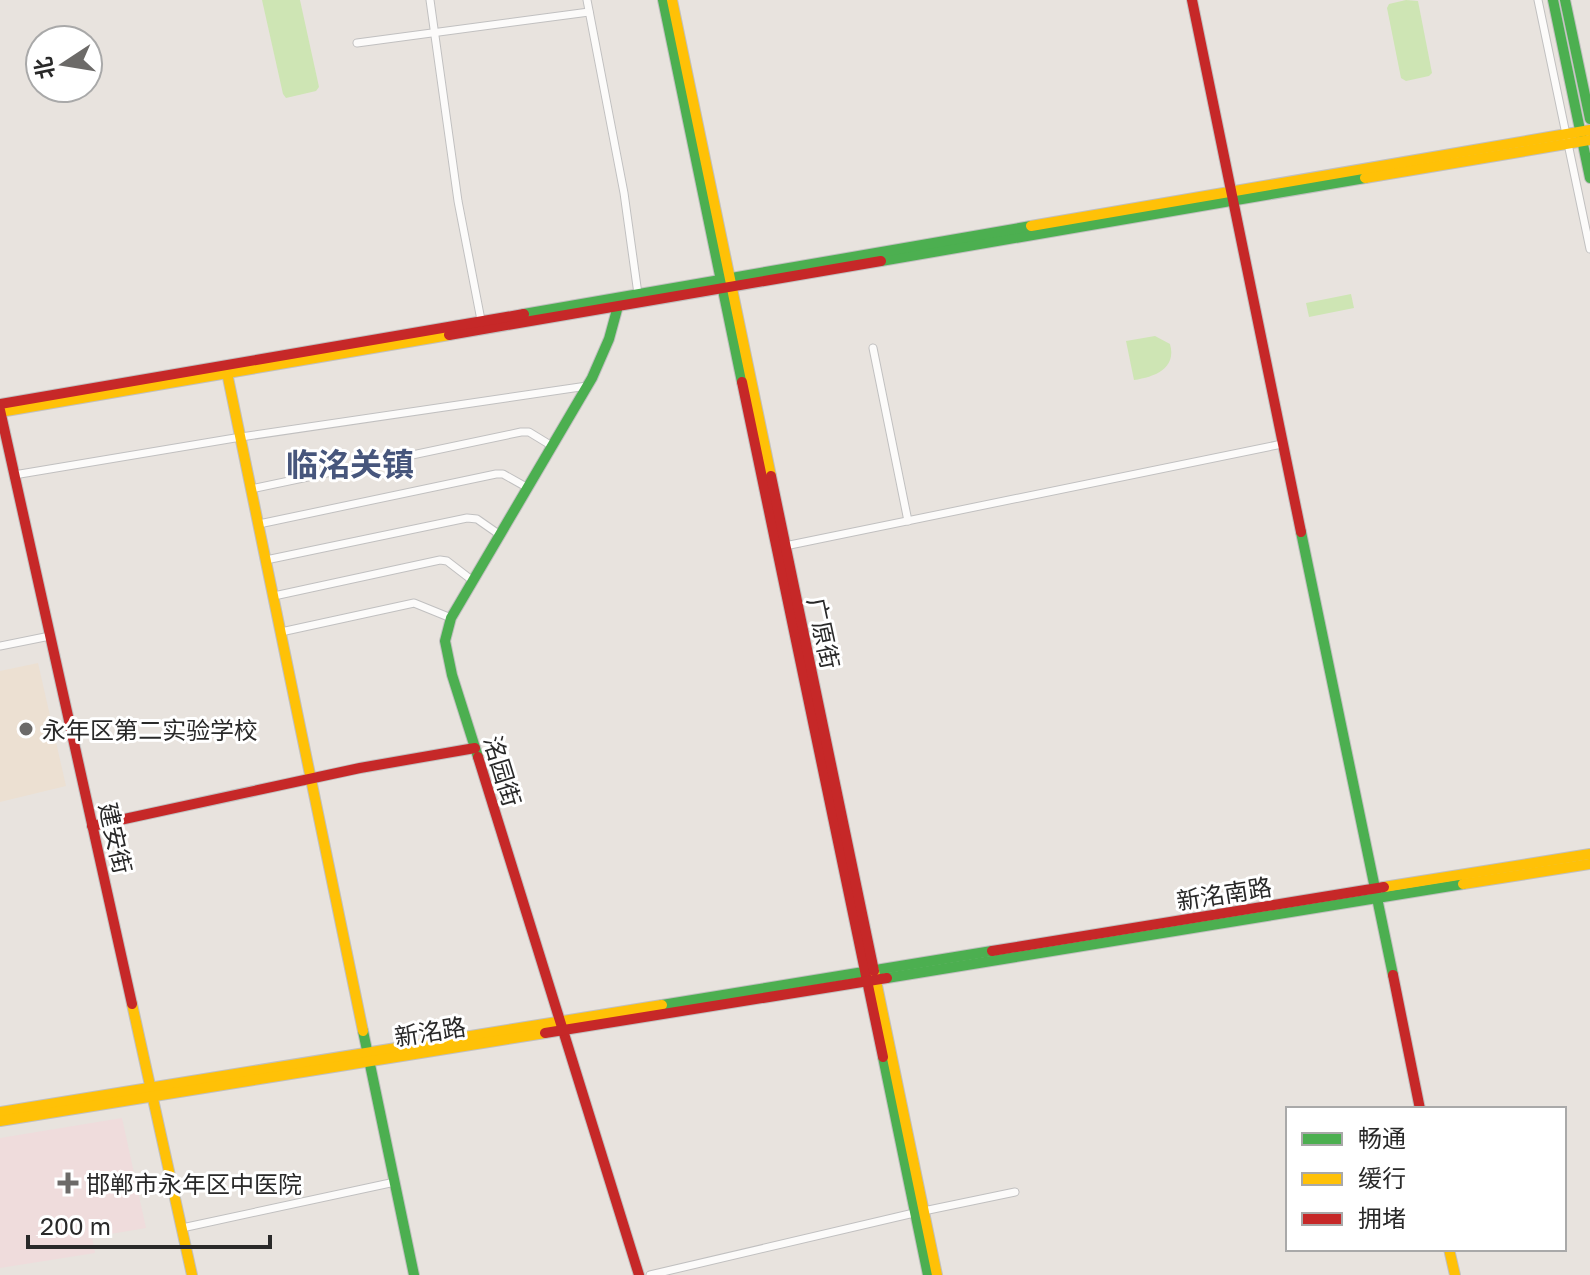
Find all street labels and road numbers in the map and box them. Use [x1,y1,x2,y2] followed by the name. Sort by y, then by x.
[802,595,846,671] street label: 广原街
[479,732,527,810] street label: 洺园街
[94,800,138,876] street label: 建安街
[1174,871,1274,915] street label: 新洺南路
[392,1011,468,1051] street label: 新洺路

